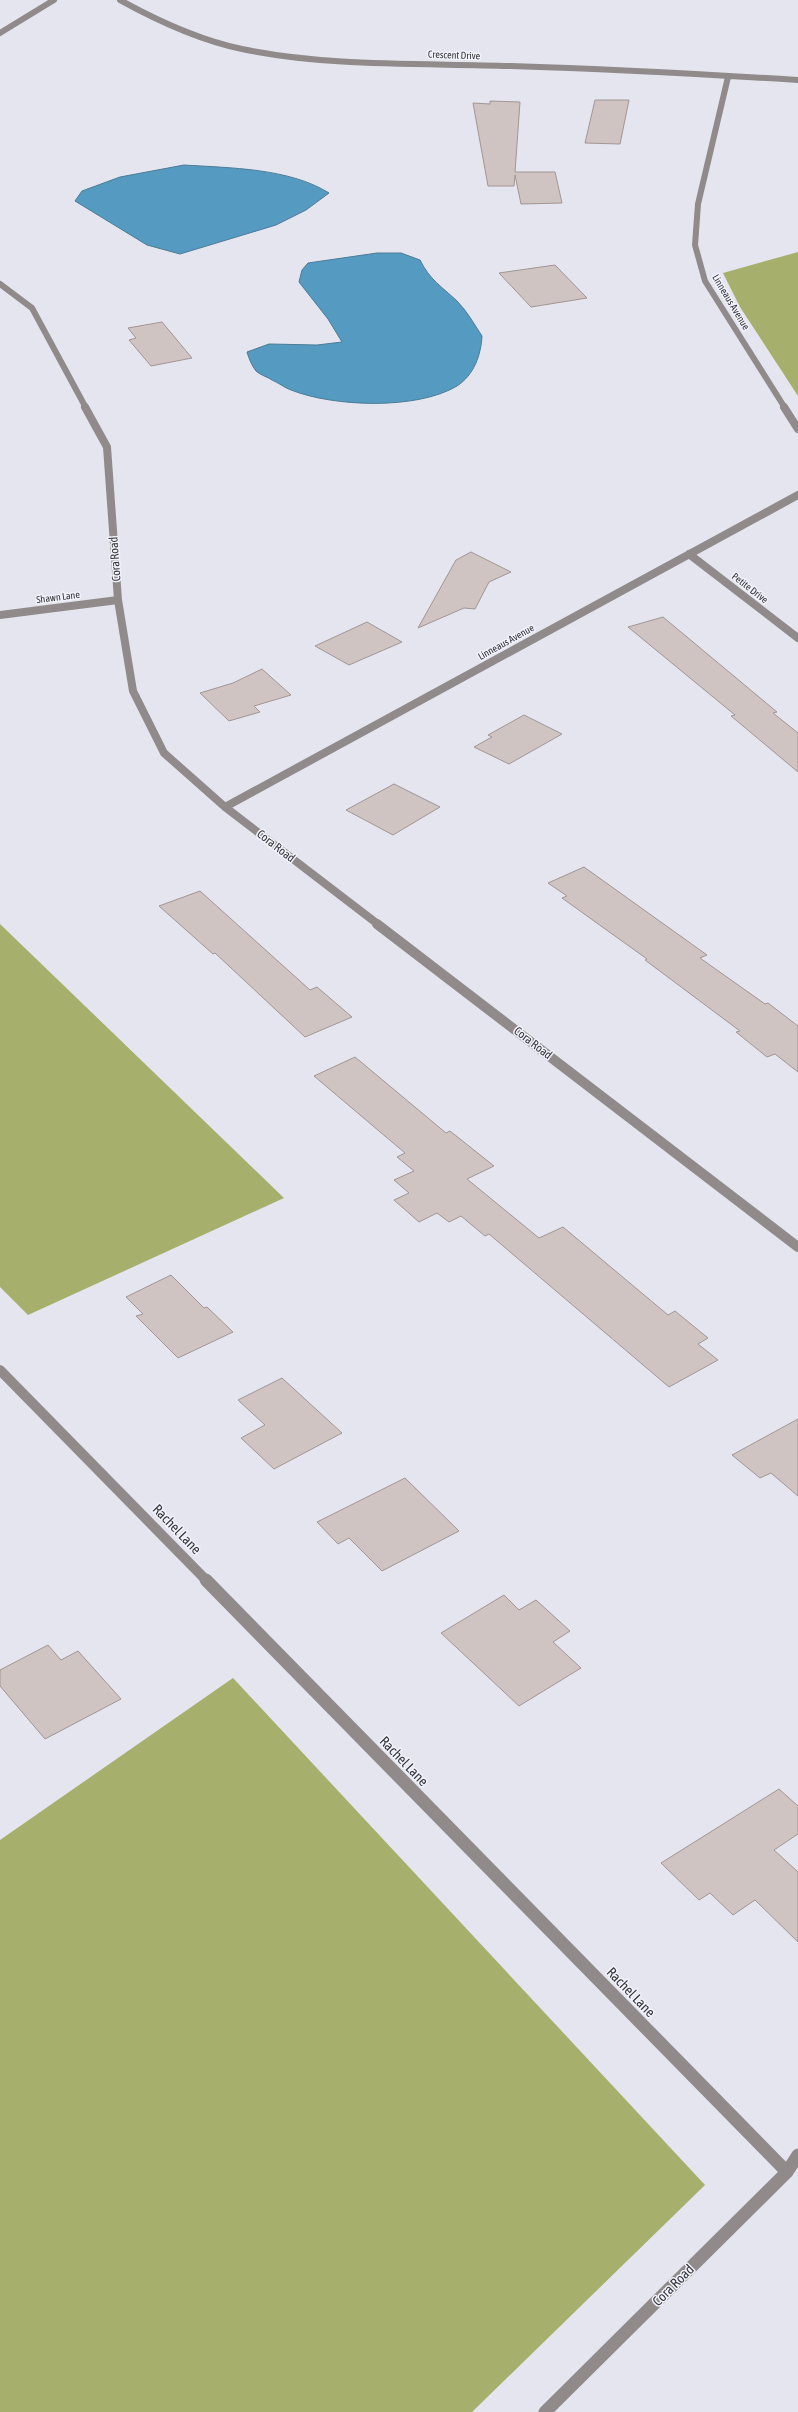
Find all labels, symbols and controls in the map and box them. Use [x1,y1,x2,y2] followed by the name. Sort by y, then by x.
[428,49,481,61] street label: Crescent Drive
[710,272,752,332] street label: Linneaus Avenue
[106,536,124,582] street label: Cora Road
[730,571,771,606] street label: Petite Drive
[36,589,81,605] street label: Shawn Lane
[476,622,536,662] street label: Linneaus Avenue
[254,827,298,865] street label: Cora Road
[511,1024,555,1062] street label: Cora Road
[150,1501,204,1557] street label: Rachel Lane
[377,1733,431,1789] street label: Rachel Lane
[604,1964,658,2020] street label: Rachel Lane
[649,2261,697,2309] street label: Cora Road

